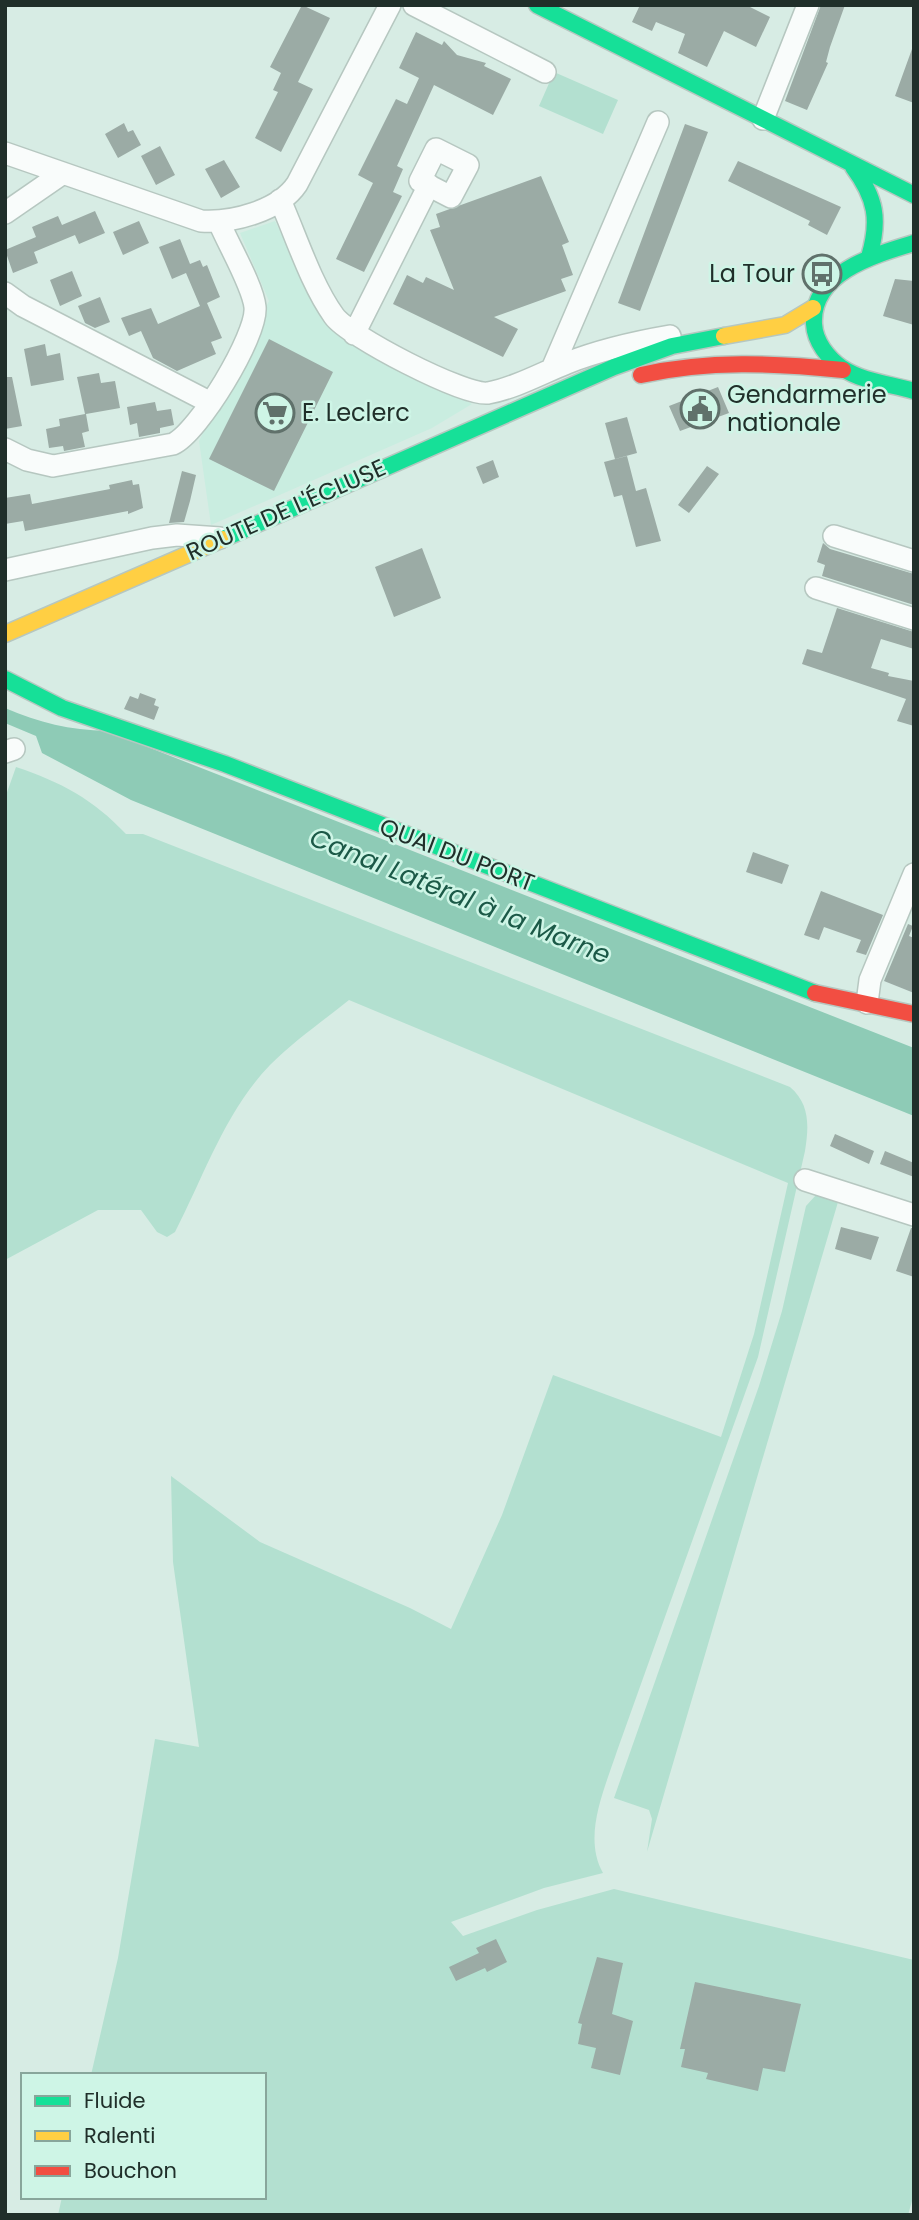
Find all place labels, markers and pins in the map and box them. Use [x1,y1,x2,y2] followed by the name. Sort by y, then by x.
[801,253,843,295] bus stop icon: La Tour
[709,257,795,290] place label: La Tour
[727,378,887,439] place label: Gendarmerie nationale
[679,388,721,430] public building icon: Gendarmerie nationale
[254,392,296,434] supermarket icon: E. Leclerc
[302,396,410,429] place label: E. Leclerc

